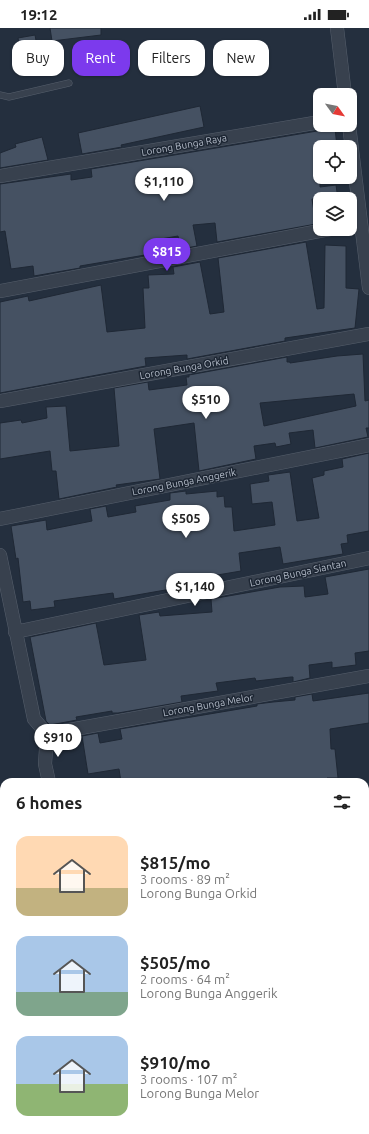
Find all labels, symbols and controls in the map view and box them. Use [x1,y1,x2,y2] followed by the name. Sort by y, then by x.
[20,6,58,23] text: 19:12
[12,40,64,76] chip: Buy
[72,40,130,76] chip: Rent
[138,40,205,76] chip: Filters
[213,40,269,76] chip: New
[313,88,357,132] north arrow
[313,88,357,236] map controls
[140,132,228,158] street label: Lorong Bunga Raya
[313,140,357,184] button: locate
[131,168,197,202] pin: $1,110
[144,174,184,188] text: $1,110
[313,192,357,236] button: layers
[143,238,191,272] pin: $815
[152,244,182,258] text: $815
[139,355,229,381] street label: Lorong Bunga Orkid
[182,386,230,420] pin: $510
[191,392,221,406] text: $510
[131,467,237,497] street label: Lorong Bunga Anggerik
[162,505,210,539] pin: $505
[171,511,201,525] text: $505
[249,557,347,589] street label: Lorong Bunga Siantan
[162,573,228,607] pin: $1,140
[175,579,215,593] text: $1,140
[162,692,254,718] street label: Lorong Bunga Melor
[34,724,82,758] pin: $910
[43,730,73,744] text: $910
[331,791,353,813] icon: filters
[16,793,82,812] text: 6 homes
[48,852,96,900] icon: home
[140,853,210,872] text: $815/mo
[140,872,230,886] text: 3 rooms · 89 m²
[140,886,257,900] text: Lorong Bunga Orkid
[48,952,96,1000] icon: home
[140,953,210,972] text: $505/mo
[140,972,230,986] text: 2 rooms · 64 m²
[140,986,278,1000] text: Lorong Bunga Anggerik
[48,1052,96,1100] icon: home
[140,1053,210,1072] text: $910/mo
[140,1072,237,1086] text: 3 rooms · 107 m²
[140,1086,259,1100] text: Lorong Bunga Melor

